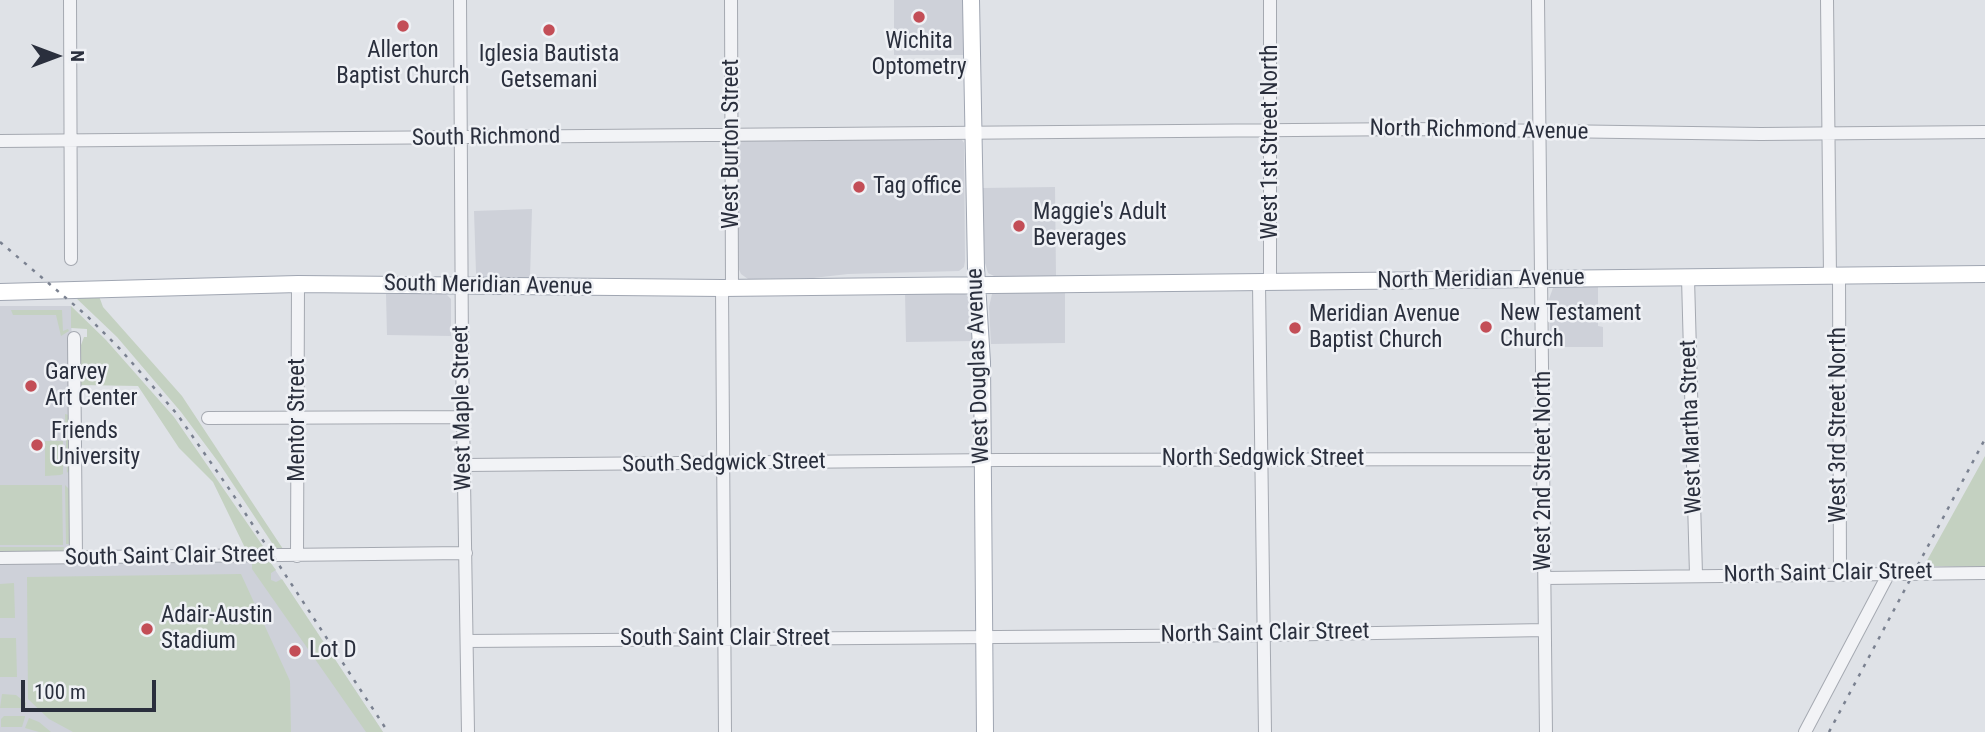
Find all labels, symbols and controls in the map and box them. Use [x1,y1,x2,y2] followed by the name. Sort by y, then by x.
[911,9,927,25] marker: Wichita Optometry
[395,18,411,34] marker: Allerton Baptist Church
[21,21,91,91] north arrow
[541,22,557,38] marker: Iglesia Bautista Getsemani
[872,28,966,82] place label: Wichita Optometry
[336,37,470,91] place label: Allerton Baptist Church
[479,41,619,95] place label: Iglesia Bautista Getsemani
[1257,45,1285,239] street label: West 1st Street North
[66,50,89,62] text: N
[718,59,746,229] street label: West Burton Street
[1369,115,1589,147] street label: North Richmond Avenue
[412,123,560,153] street label: South Richmond
[873,173,961,201] place label: Tag office
[851,179,867,195] marker: Tag office
[1033,199,1167,253] place label: Maggie's Adult Beverages
[1011,218,1027,234] marker: Maggie's Adult Beverages
[1377,264,1585,296] street label: North Meridian Avenue
[962,268,996,464] street label: West Douglas Avenue
[383,270,593,302] street label: South Meridian Avenue
[1500,300,1641,354] place label: New Testament Church
[1309,301,1460,355] place label: Meridian Avenue Baptist Church
[1478,319,1494,335] marker: New Testament Church
[1287,320,1303,336] marker: Meridian Avenue Baptist Church
[448,325,478,491] street label: West Maple Street
[1825,327,1853,523] street label: West 3rd Street North
[1675,339,1709,515] street label: West Martha Street
[284,358,312,482] street label: Mentor Street
[45,359,137,413] place label: Garvey Art Center
[1530,371,1558,571] street label: West 2nd Street North
[23,378,39,394] marker: Garvey Art Center
[51,418,140,472] place label: Friends University
[29,437,45,453] marker: Friends University
[1162,445,1364,473] street label: North Sedgwick Street
[622,448,826,480] street label: South Sedgwick Street
[65,541,275,573] street label: South Saint Clair Street
[1723,558,1933,590] street label: North Saint Clair Street
[161,602,273,656] place label: Adair-Austin Stadium
[1160,618,1370,650] street label: North Saint Clair Street
[139,621,155,637] marker: Adair-Austin Stadium
[620,625,830,653] street label: South Saint Clair Street
[309,637,357,665] place label: Lot D
[287,643,303,659] marker: Lot D
[24,666,159,710] scale bar
[34,680,86,704] text: 100 m

